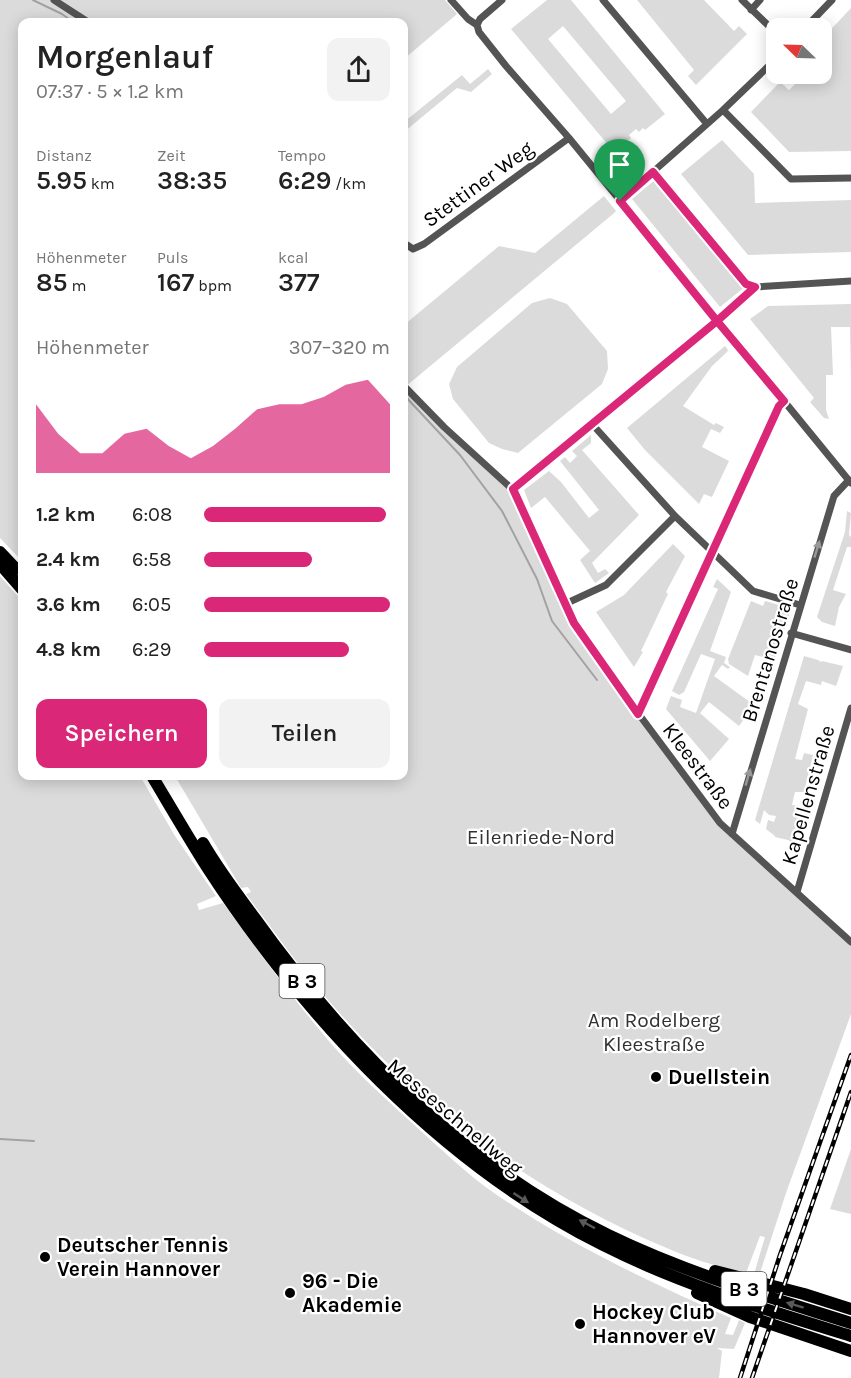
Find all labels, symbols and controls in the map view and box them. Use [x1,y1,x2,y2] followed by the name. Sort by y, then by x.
[766,18,832,84] north arrow
[766,18,832,84] map controls
[36,38,213,76] text: Morgenlauf
[327,38,390,101] button: share
[36,80,184,103] text: 07:37 · 5 × 1.2 km
[418,136,538,232] street label: Stettiner Weg
[594,139,645,201] pin
[36,146,92,165] text: Distanz
[157,146,185,165] text: Zeit
[278,146,326,165] text: Tempo
[603,148,636,181] icon: arrive
[36,165,87,196] text: 5.95
[157,165,227,196] text: 38:35
[278,165,331,196] text: 6:29
[87,174,115,193] text: km
[331,174,366,193] text: /km
[36,248,126,267] text: Höhenmeter
[157,248,188,267] text: Puls
[278,248,309,267] text: kcal
[36,267,68,298] text: 85
[157,267,194,298] text: 167
[278,267,319,298] text: 377
[68,276,86,295] text: m
[194,276,232,295] text: bpm
[36,336,149,359] text: Höhenmeter
[289,336,390,359] text: 307–320 m
[36,503,95,526] text: 1.2 km
[132,503,172,526] text: 6:08
[813,540,823,558] one-way arrow
[36,548,100,571] text: 2.4 km
[132,548,172,571] text: 6:58
[737,575,803,725] street label: Brentanostraße
[36,593,101,616] text: 3.6 km
[132,593,171,616] text: 6:05
[36,638,101,661] text: 4.8 km
[132,638,171,661] text: 6:29
[36,699,207,768] button: Speichern
[219,699,390,768] button: Teilen
[658,718,738,814] street label: Kleestraße
[777,722,839,868] street label: Kapellenstraße
[744,768,753,786] one-way arrow
[467,825,615,849] park label: Eilenriede-Nord
[280,964,324,998] road number: B 3
[588,1008,720,1056] park label: Am Rodelberg Kleestraße
[383,1053,528,1181] street label: Messeschnellweg
[668,1065,770,1089] place label: Duellstein
[649,1070,663,1084] marker: Duellstein
[513,1192,529,1203] one-way arrow
[578,1219,595,1229] one-way arrow
[57,1233,229,1281] place label: Deutscher Tennis Verein Hannover
[38,1250,52,1264] marker: Deutscher Tennis Verein Hannover
[302,1269,402,1317] place label: 96 - Die Akademie
[722,1272,766,1306] road number: B 3
[283,1286,297,1300] marker: 96 - Die Akademie
[592,1300,716,1348] place label: Hockey Club Hannover eV
[786,1300,804,1310] one-way arrow
[573,1317,587,1331] marker: Hockey Club Hannover eV

